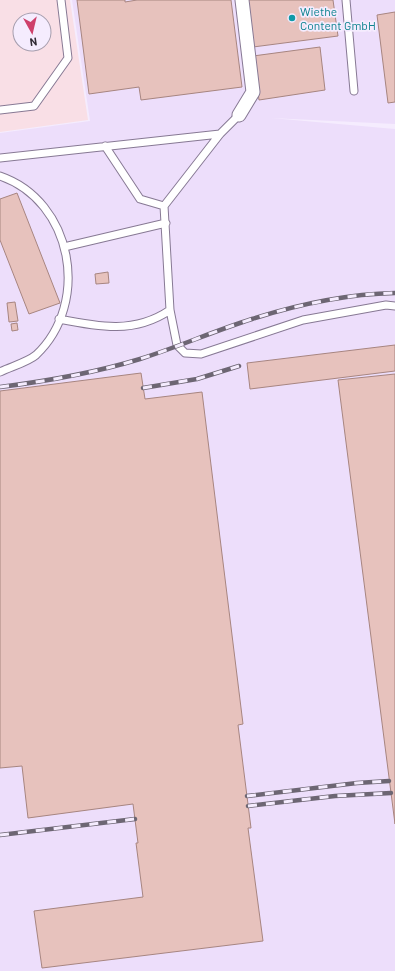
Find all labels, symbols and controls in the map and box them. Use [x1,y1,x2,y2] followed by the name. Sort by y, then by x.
[300,4,376,32] place label: Wiethe Content GmbH
[12,12,52,52] north arrow
[287,13,297,23] marker: Wiethe Content GmbH
[29,35,38,49] text: N

